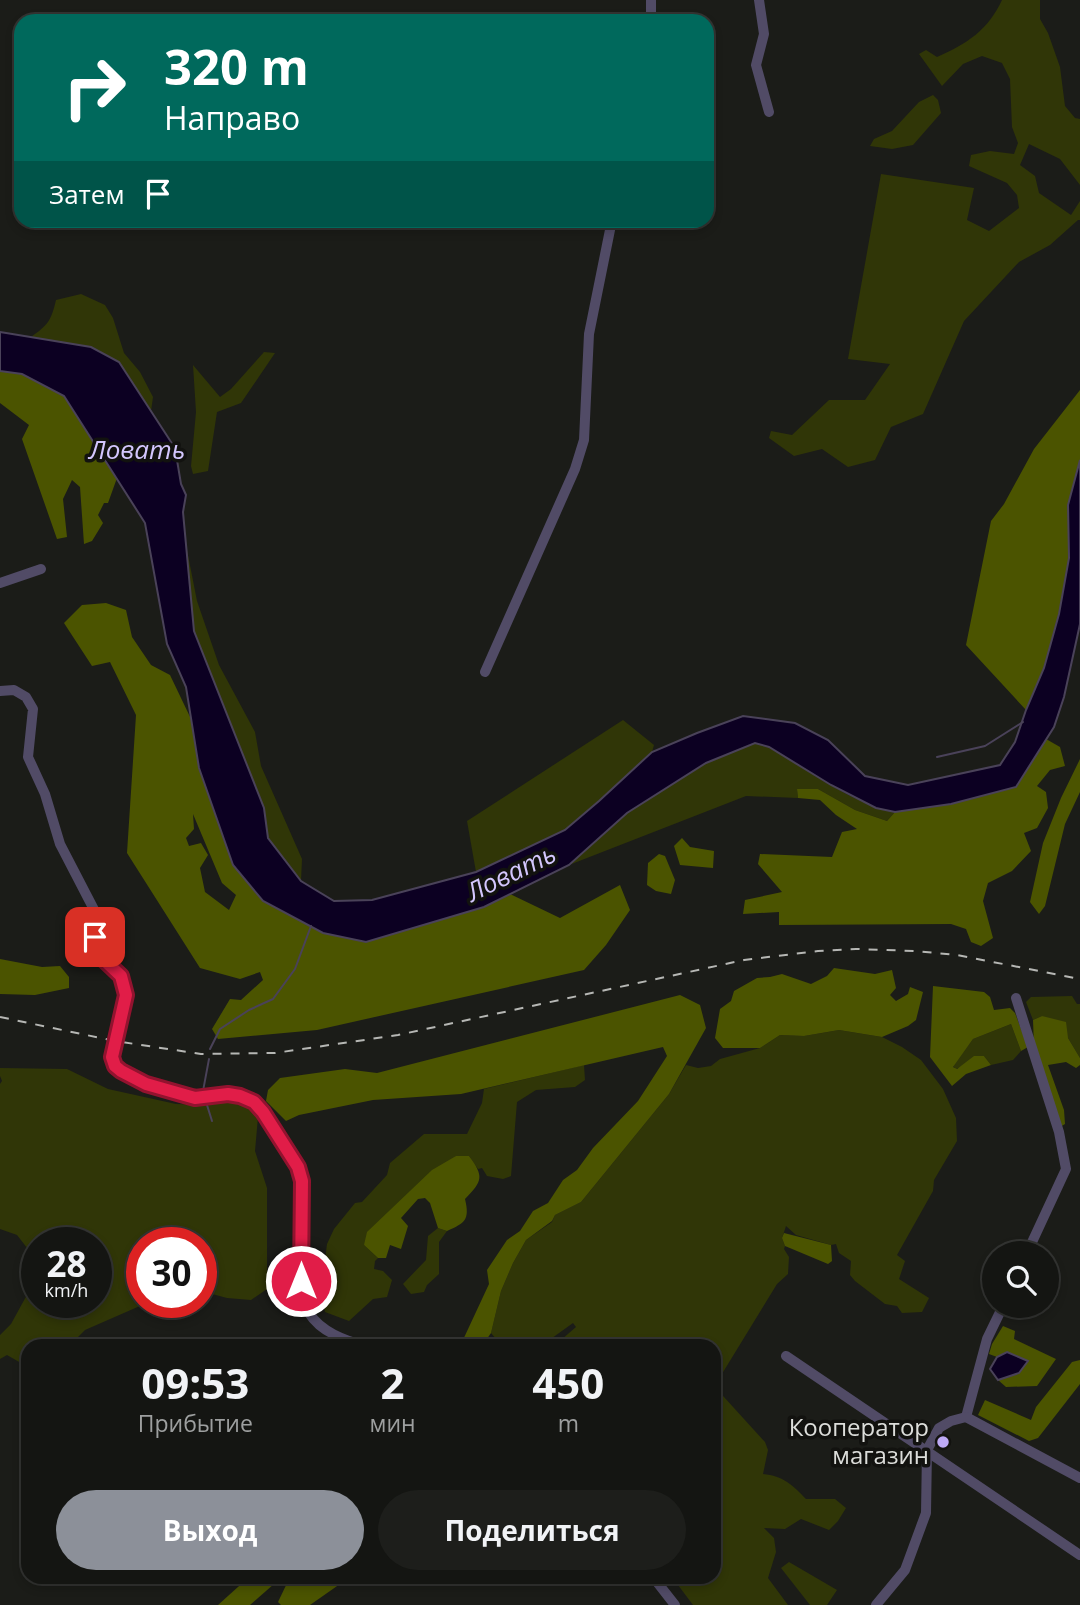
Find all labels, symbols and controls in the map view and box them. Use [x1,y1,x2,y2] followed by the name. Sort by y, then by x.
[164,33,309,99] text: 320 m
[49,42,140,133] icon: right
[164,96,300,139] text: Направо
[139,175,177,213] icon: arrive
[49,176,125,212] text: Затем
[88,431,185,467] water label: Ловать
[458,835,562,910] water label: Ловать
[65,907,125,967] pin
[76,918,114,956] icon: arrive
[126,1227,217,1318] speed limit sign: 30
[46,1240,87,1287] text: 28
[982,1241,1059,1318] map controls
[982,1241,1059,1318] button: search
[264,1244,338,1318] position arrow
[45,1278,88,1302] text: km/h
[141,1354,249,1411] text: 09:53
[381,1354,405,1411] text: 2
[532,1354,604,1411] text: 450
[138,1407,253,1439] text: Прибытие
[370,1407,416,1439] text: мин
[558,1407,579,1439] text: m
[789,1410,929,1471] place label: Кооператор магазин
[935,1434,951,1450] marker: Кооператор магазин
[56,1490,364,1570] button: Выход
[378,1490,686,1570] button: Поделиться

